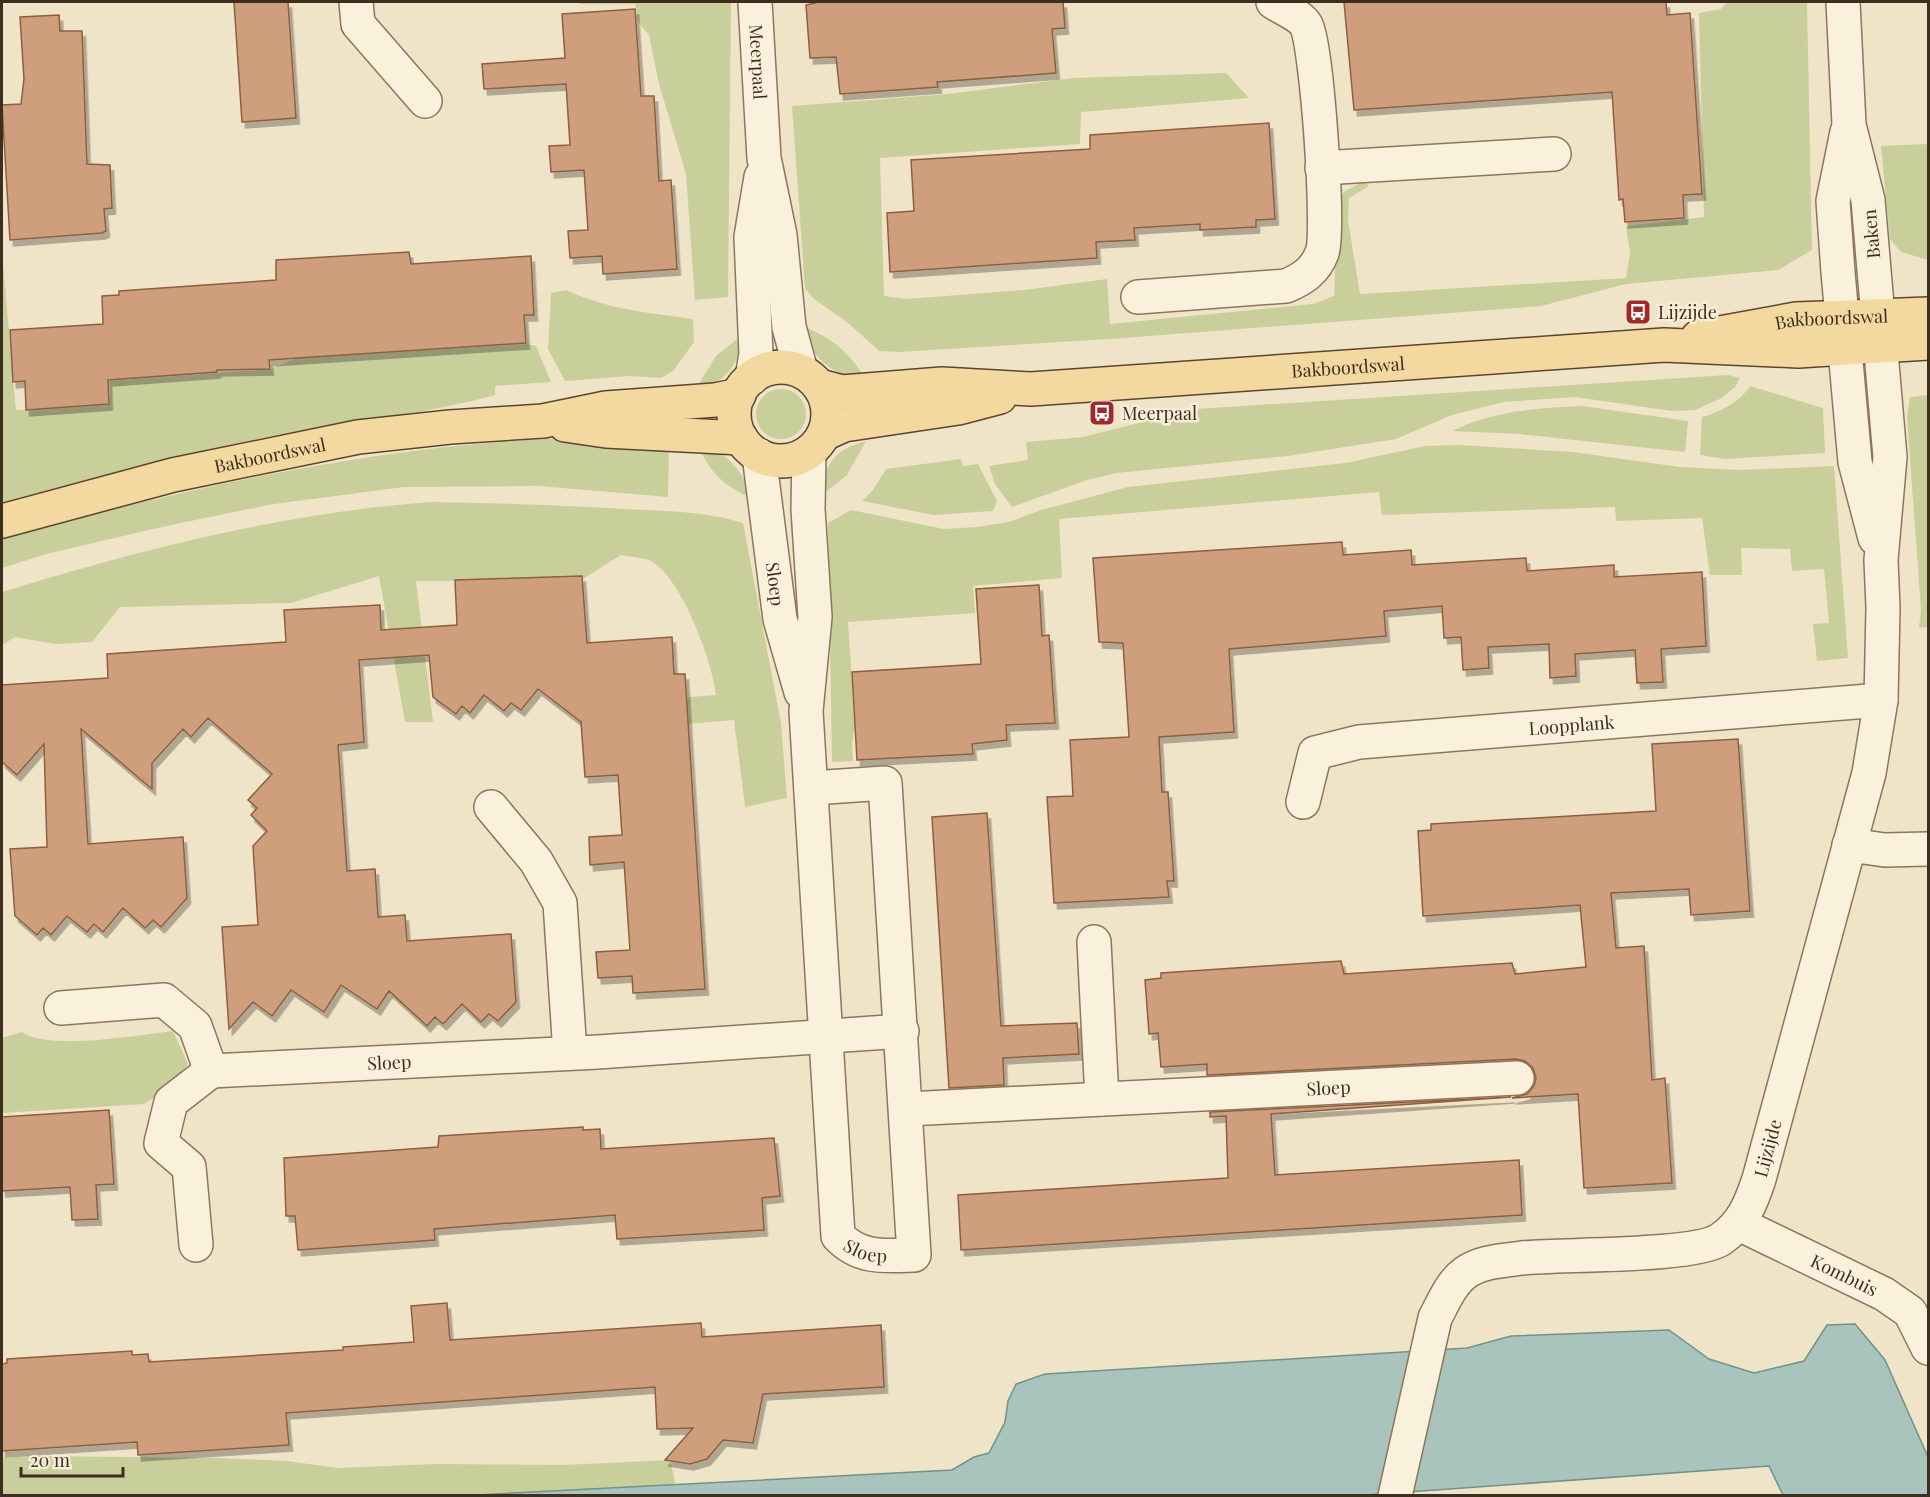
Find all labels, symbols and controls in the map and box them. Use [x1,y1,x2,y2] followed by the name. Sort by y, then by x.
[744,24,773,100] street label: Meerpaal
[1857,208,1885,260] street label: Baken
[1623,297,1653,327] bus stop icon: Lijzijde
[1658,300,1717,324] place label: Lijzijde
[1773,304,1889,335] street label: Bakboordswal
[1291,351,1405,383] street label: Bakboordswal
[1087,398,1117,428] bus stop icon: Meerpaal
[1122,401,1197,425] place label: Meerpaal
[212,432,328,478] street label: Bakboordswal
[761,561,790,607] street label: Sloep
[1528,709,1615,740] street label: Loopplank
[367,1049,412,1075] street label: Sloep
[1306,1074,1351,1101] street label: Sloep
[1748,1117,1787,1180] street label: Lijzijde
[839,1233,888,1268] street label: Sloep
[1807,1248,1882,1301] street label: Kombuis
[21,1440,123,1478] scale bar
[30,1448,70,1472] text: 20 m

